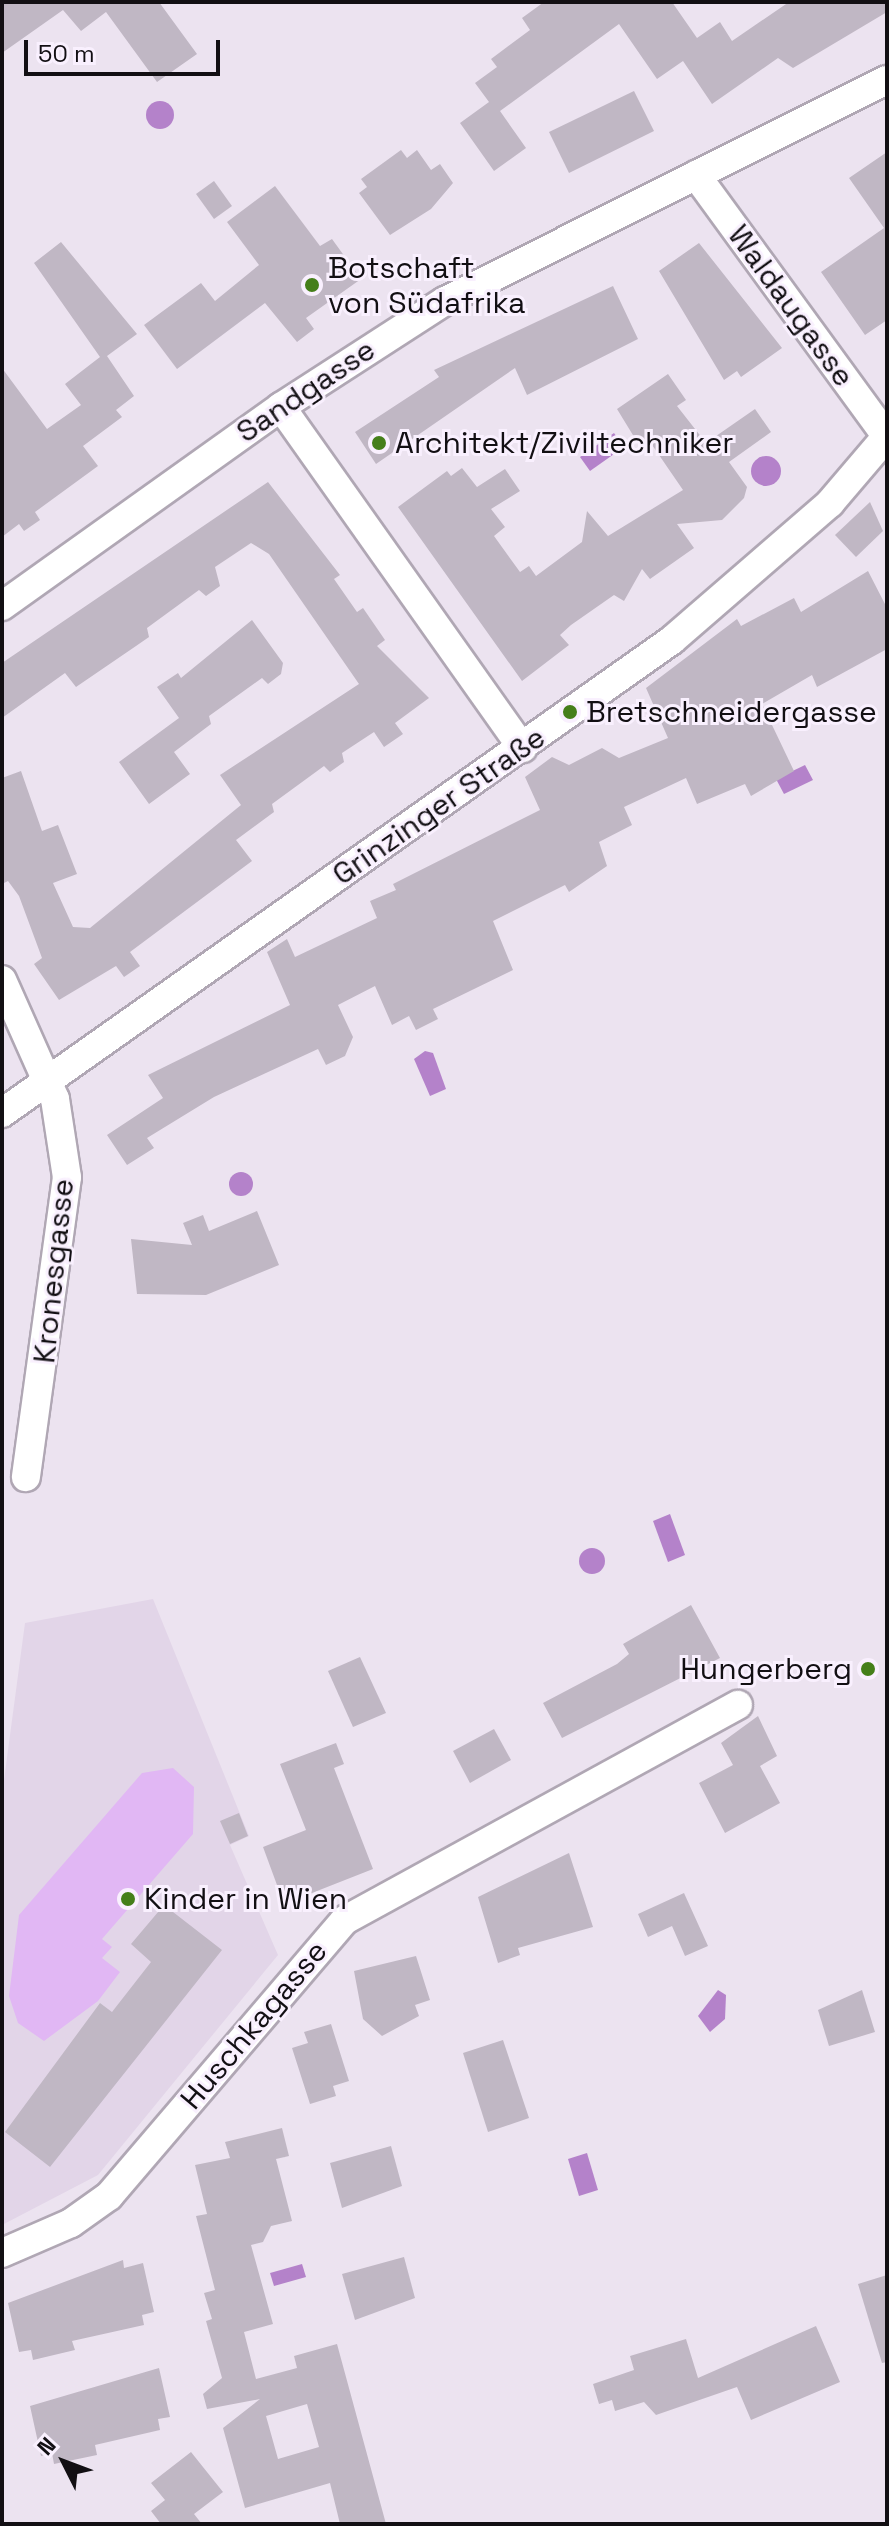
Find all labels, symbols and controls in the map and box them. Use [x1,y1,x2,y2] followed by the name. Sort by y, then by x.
[28,24,224,74] scale bar
[38,38,95,69] text: 50 m
[720,218,862,394] street label: Waldaugasse
[328,250,526,320] place label: Botschaft von Südafrika
[303,276,321,294] marker: Botschaft von Südafrika
[230,332,382,450] street label: Sandgasse
[395,425,733,461] place label: Architekt/Ziviltechniker
[370,434,388,452] marker: Architekt/Ziviltechniker
[586,694,877,730] place label: Bretschneidergasse
[561,703,579,721] marker: Bretschneidergasse
[326,719,552,893] street label: Grinzinger Straße
[26,1177,82,1365] street label: Kronesgasse
[680,1651,852,1687] place label: Hungerberg
[859,1660,877,1678] marker: Hungerberg
[144,1881,347,1917] place label: Kinder in Wien
[119,1890,137,1908] marker: Kinder in Wien
[173,1934,335,2116] street label: Huschkagasse
[24,2422,104,2502] north arrow
[31,2431,62,2461] text: N

